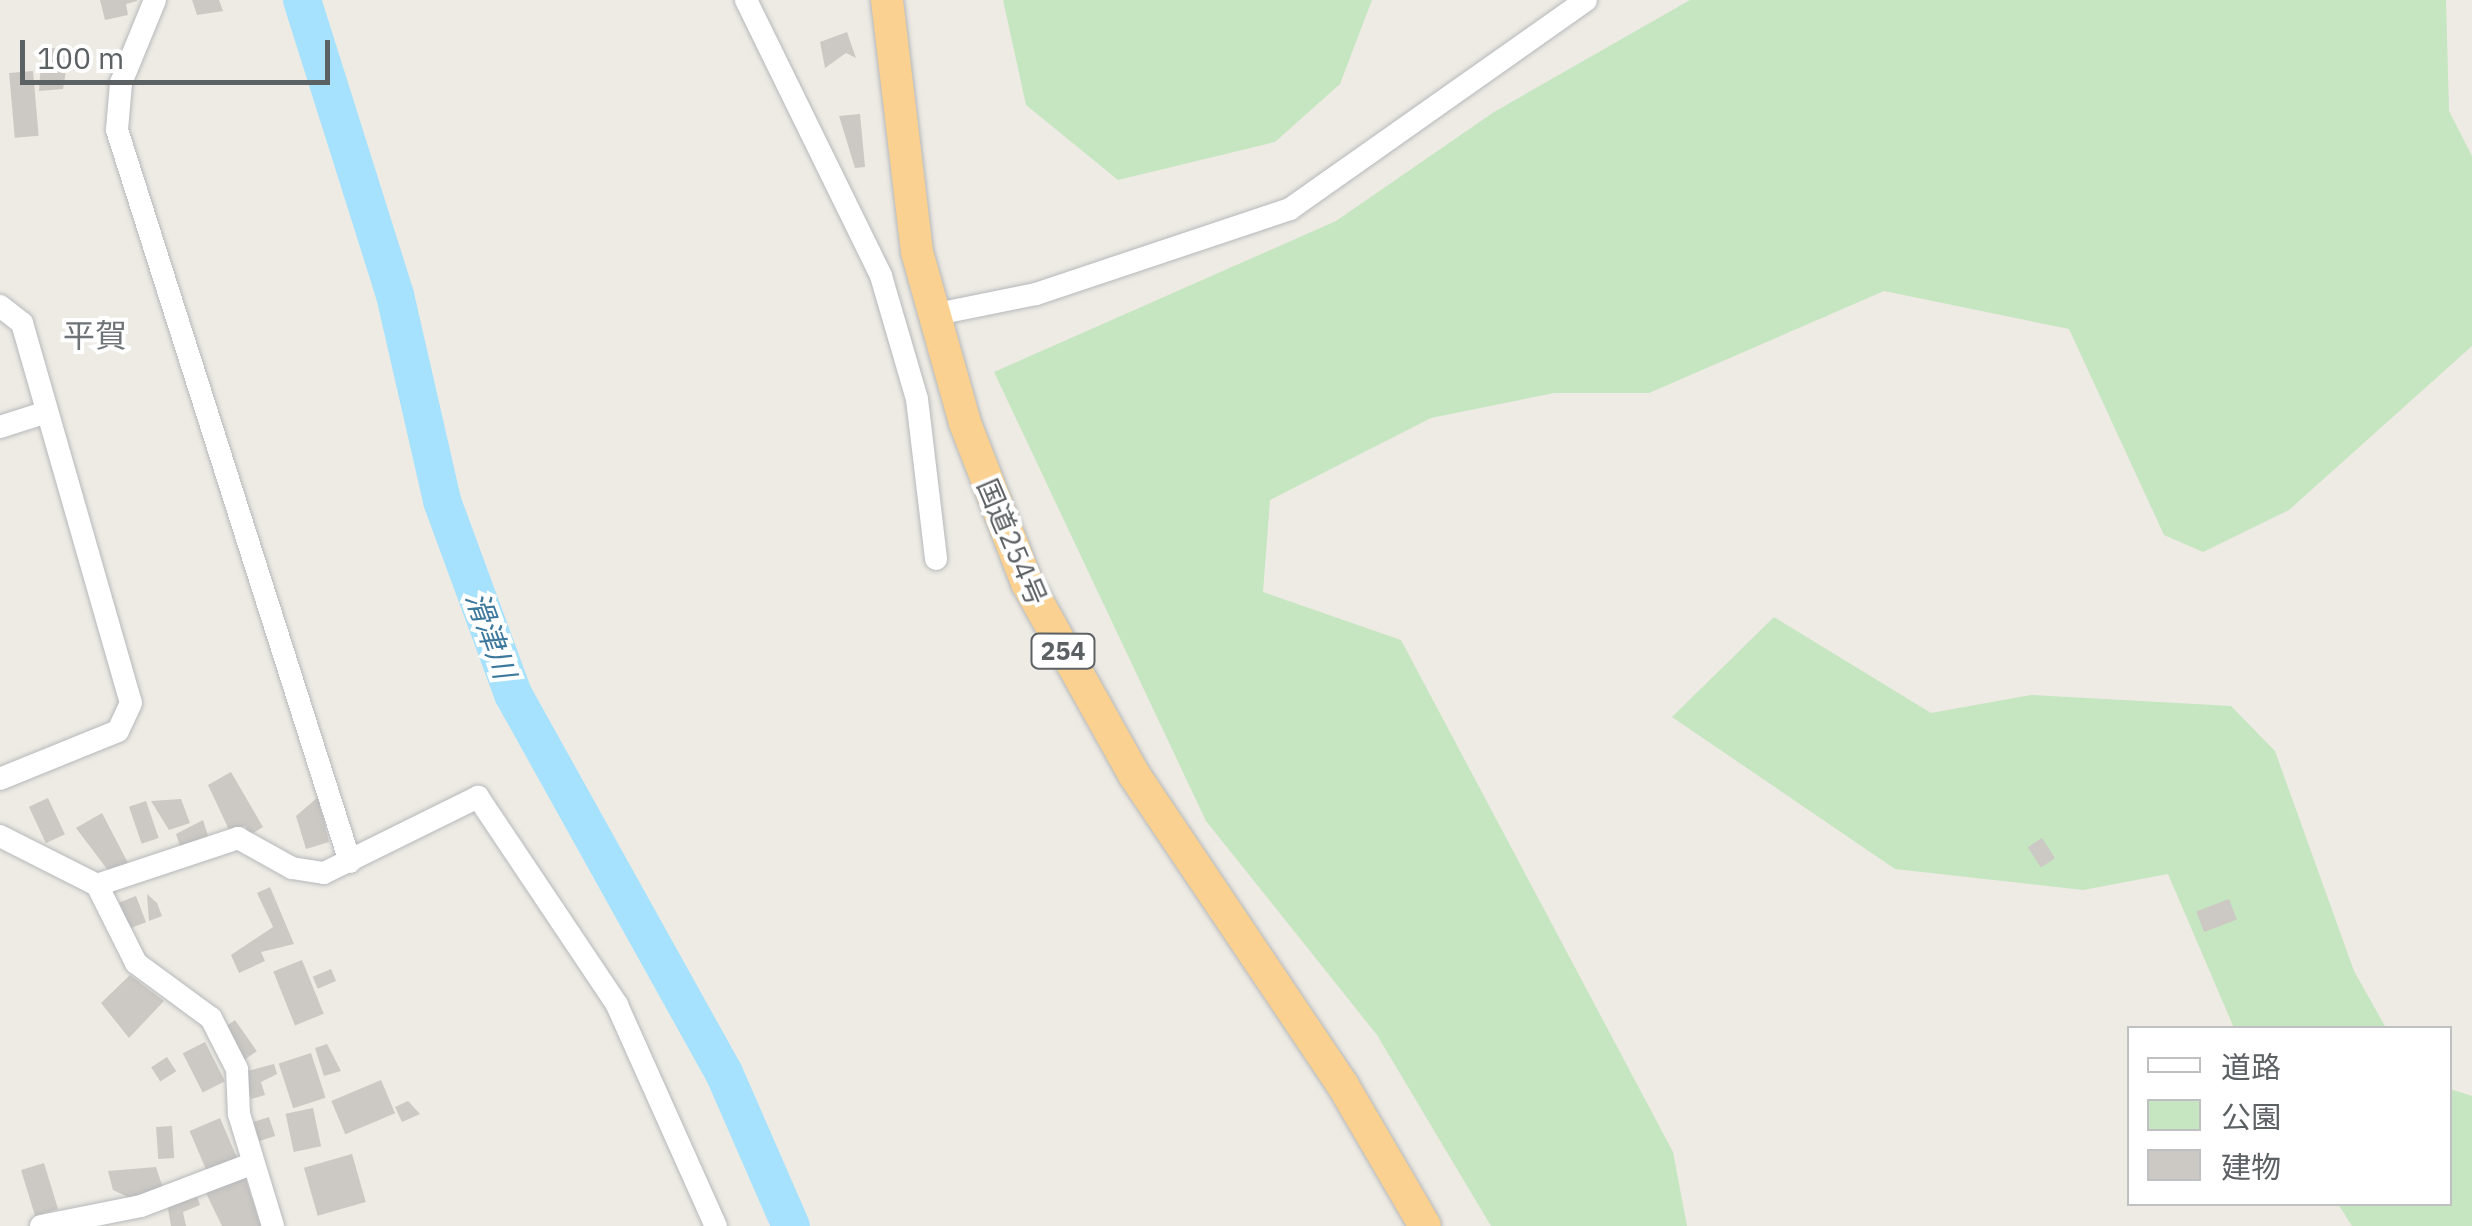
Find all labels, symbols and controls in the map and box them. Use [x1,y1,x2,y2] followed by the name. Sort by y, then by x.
[25,20,335,82] scale bar
[37,38,124,77] text: 100 m
[63,316,127,354] district label: 平賀
[970,474,1054,610] street label: 国道254号
[459,587,523,683] water label: 滑津川
[1030,631,1096,671] road number: 254
[2127,1026,2452,1206] legend
[2221,1047,2281,1086] text: 道路
[2221,1097,2281,1136] text: 公園
[2221,1147,2281,1186] text: 建物

